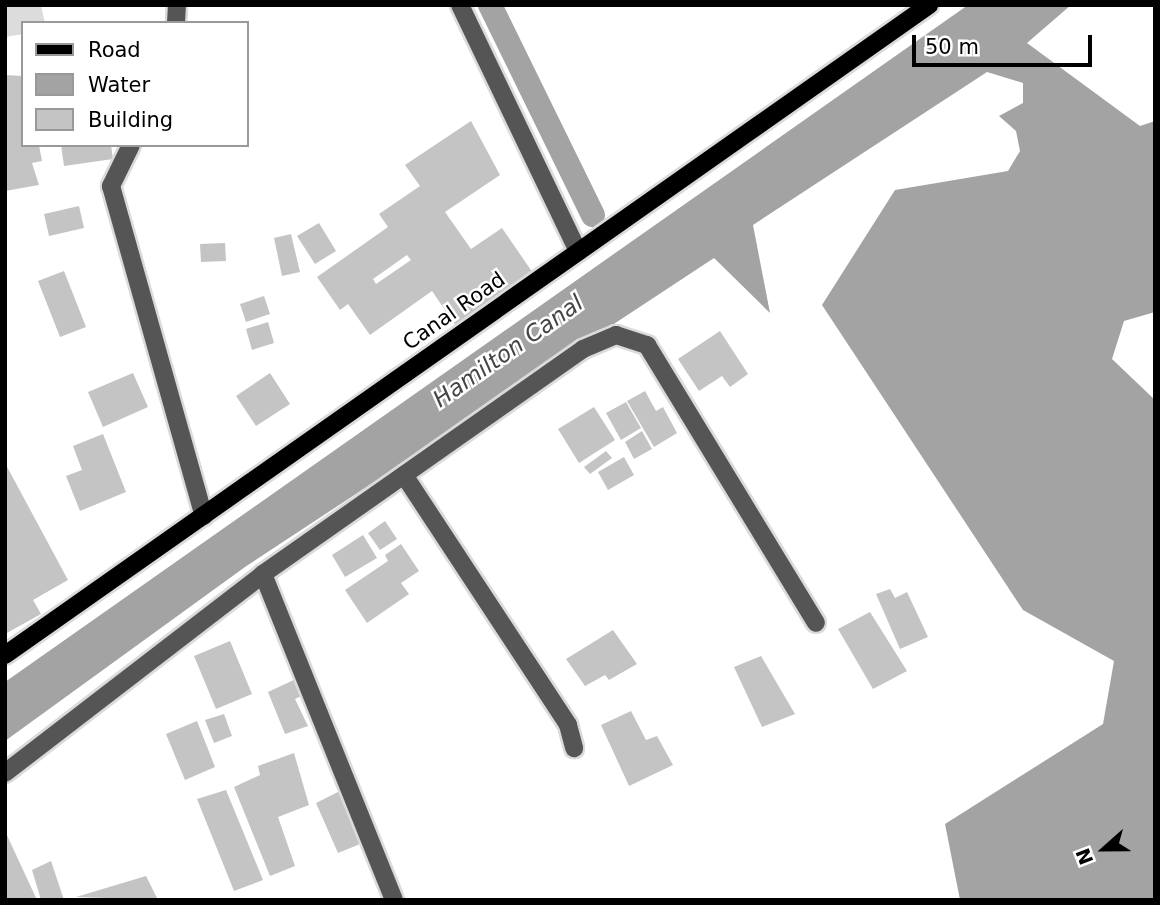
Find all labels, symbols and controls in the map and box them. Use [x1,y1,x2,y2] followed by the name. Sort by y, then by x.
[21,21,248,147] legend
[915,21,1095,65] scale bar
[925,35,979,59] text: 50 m
[88,38,141,62] text: Road
[88,73,150,97] text: Water
[88,108,173,132] text: Building
[398,267,510,355] street label: Canal Road
[428,289,588,413] water label: Hamilton Canal
[1069,814,1139,884] north arrow
[1071,845,1098,868] text: N

